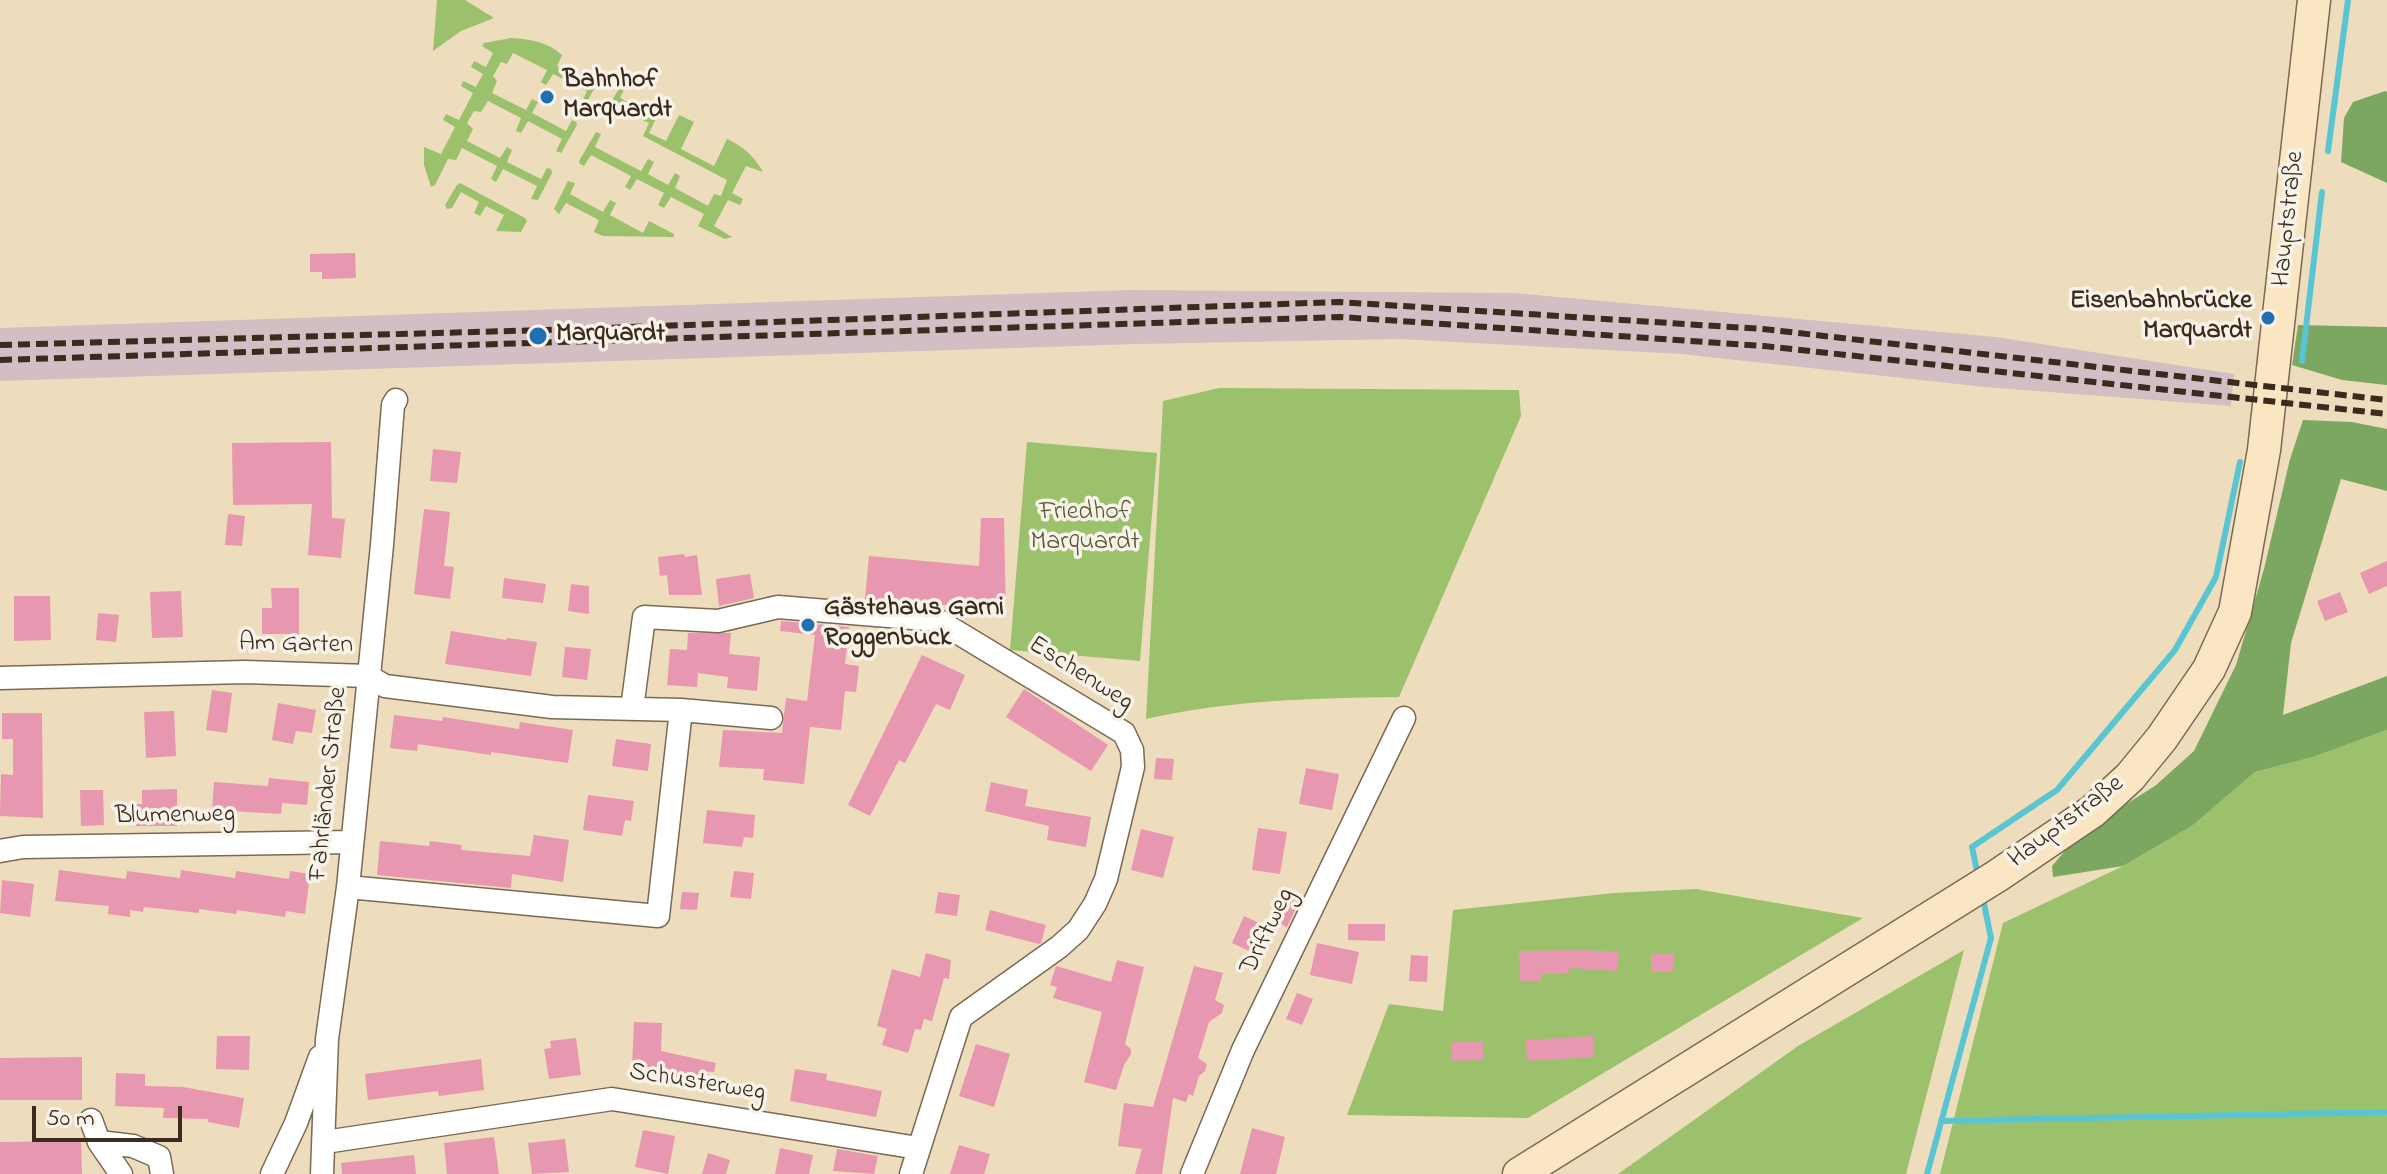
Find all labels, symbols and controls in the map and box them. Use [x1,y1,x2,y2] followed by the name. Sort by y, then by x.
[563,66,672,128] place label: Bahnhof Marquardt
[538,88,556,106] marker: Bahnhof Marquardt
[2267,150,2313,288] street label: Hauptstraße
[2070,287,2252,348] place label: Eisenbahnbrücke Marquardt
[2259,309,2277,327] marker: Eisenbahnbrücke Marquardt
[556,320,665,352] place label: Marquardt
[527,325,549,347] marker: Marquardt
[1031,498,1139,560] park label: Friedhof Marquardt
[824,594,1004,656] place label: Gästehaus Garni Roggenbuck
[799,616,817,634] marker: Gästehaus Garni Roggenbuck
[239,629,353,663] street label: Am Garten
[1022,631,1138,719] street label: Eschenweg
[304,685,356,883] street label: Fahrländer Straße
[2003,770,2131,876] street label: Hauptstraße
[115,800,235,834] street label: Blumenweg
[1235,884,1303,980] street label: Driftweg
[627,1058,767,1110] street label: Schusterweg
[36,1090,186,1140] scale bar
[46,1102,95,1137] text: 50 m

